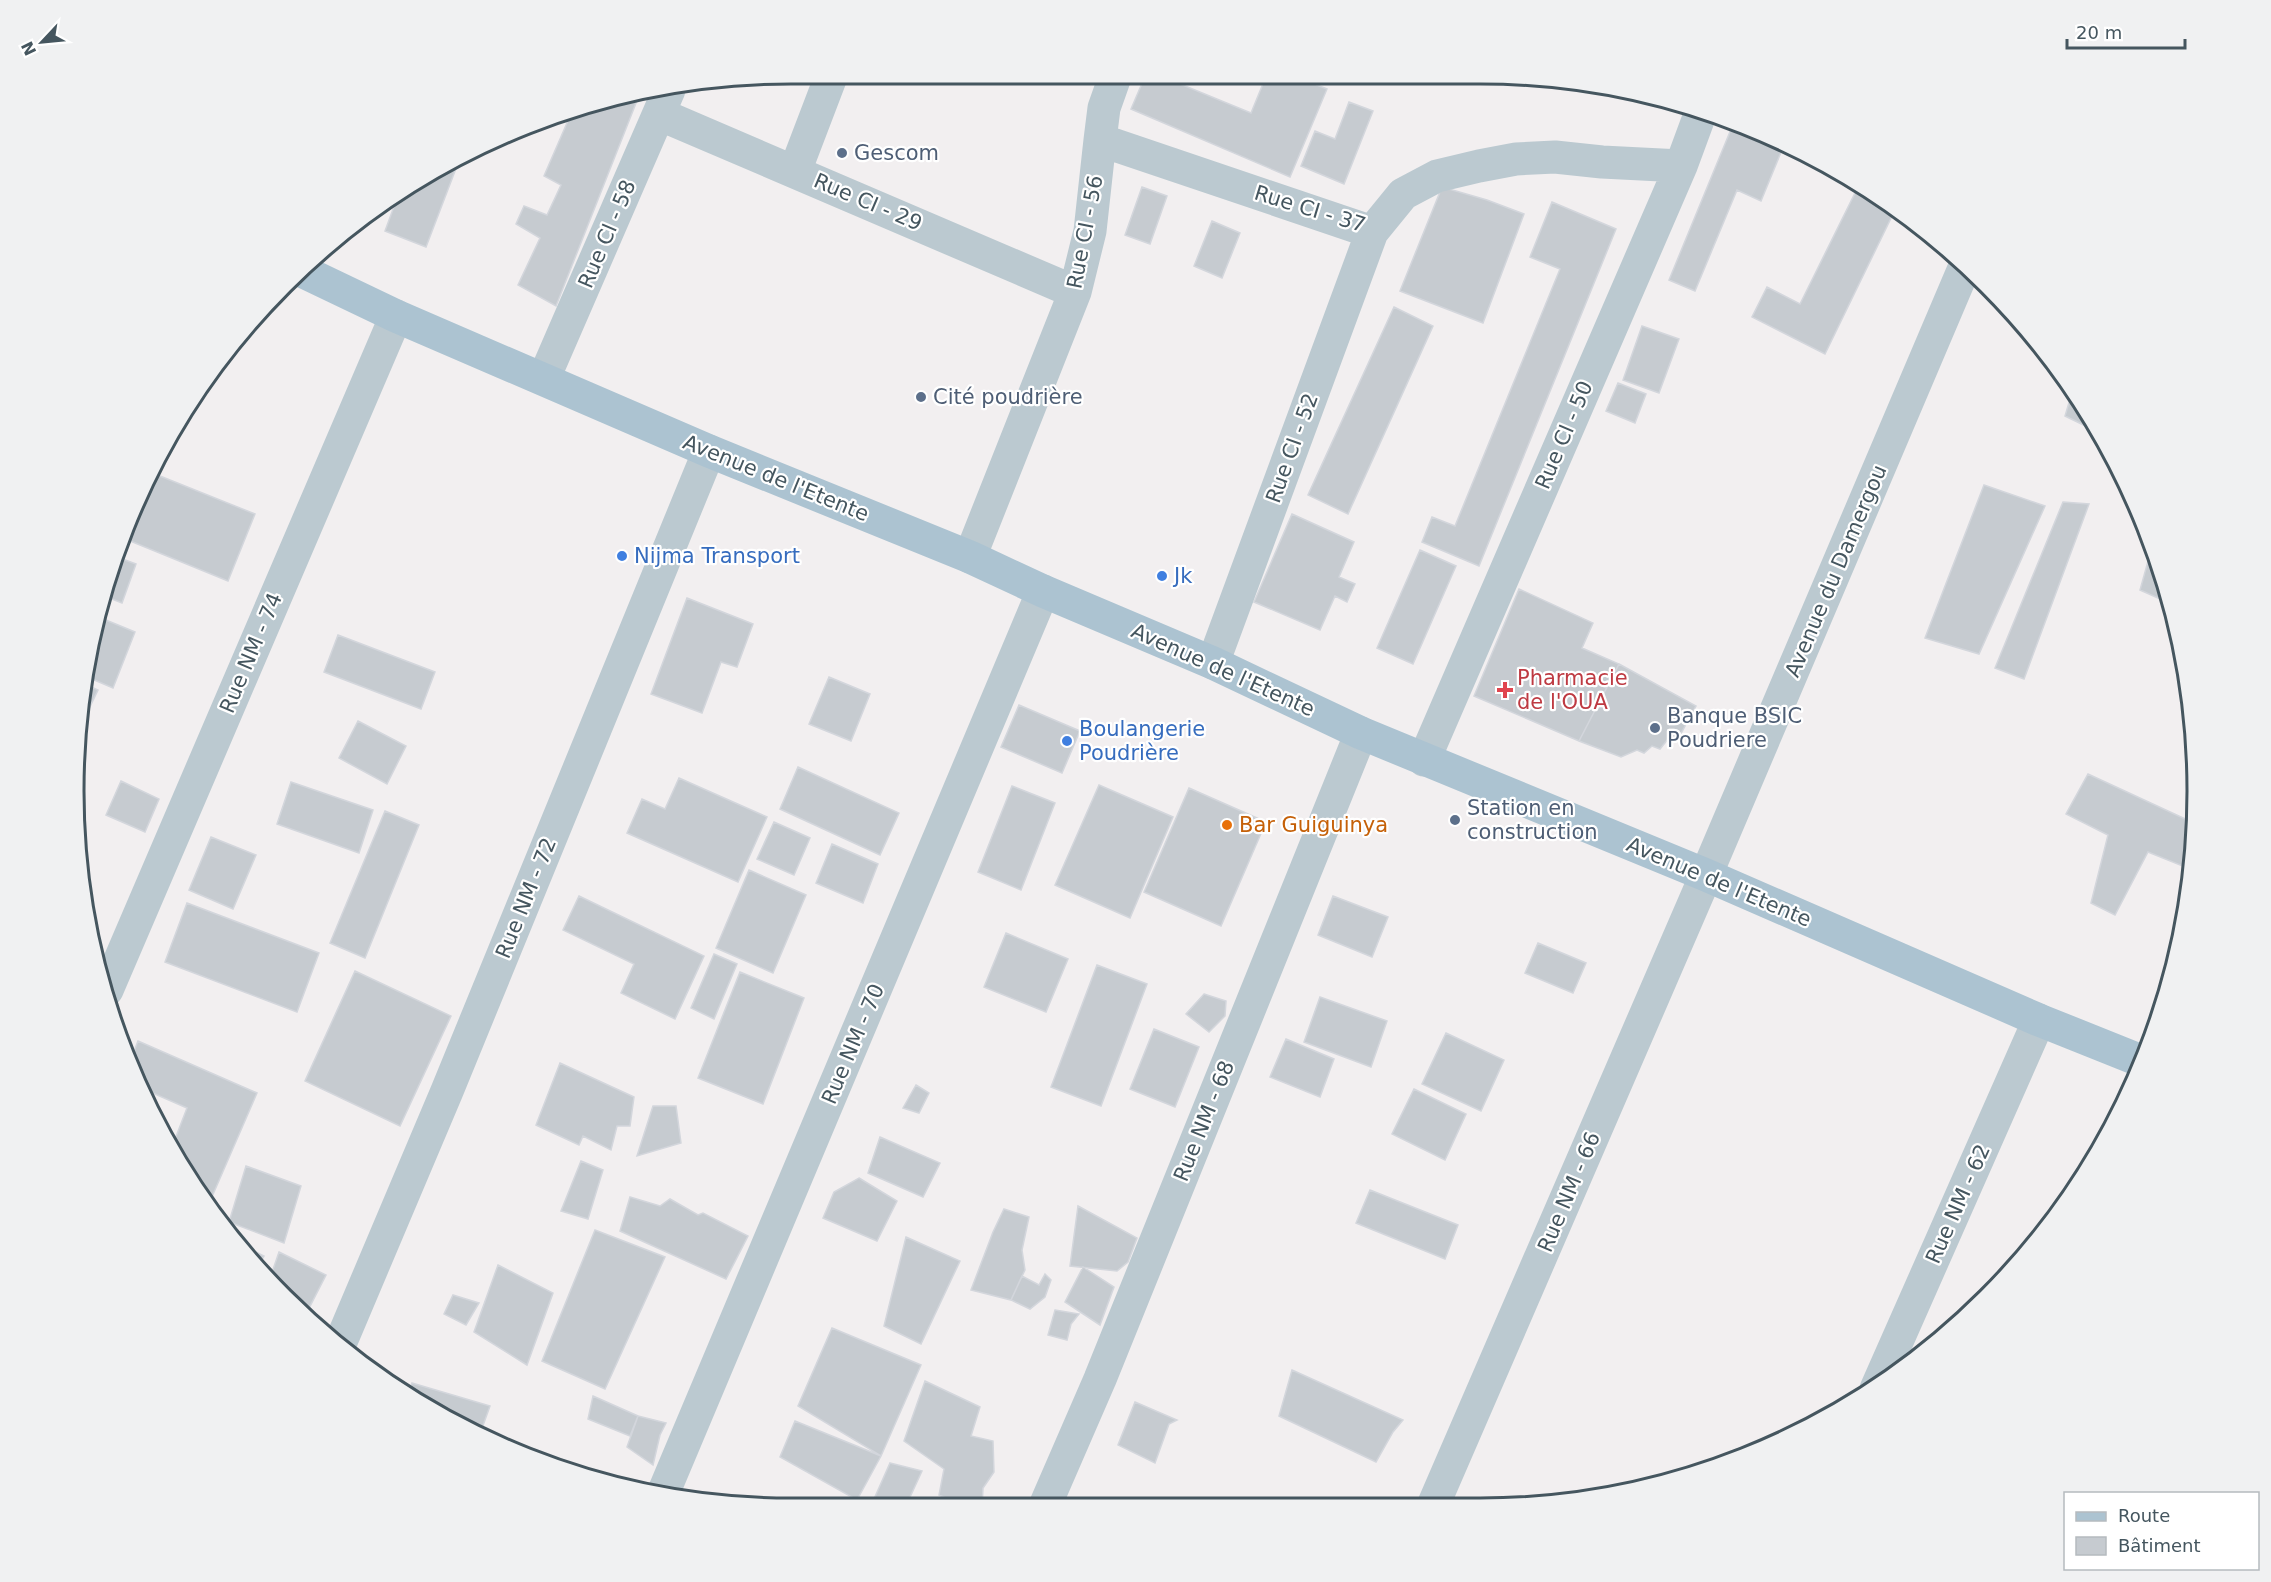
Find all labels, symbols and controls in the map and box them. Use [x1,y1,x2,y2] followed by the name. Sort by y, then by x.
[12,12,72,72] north arrow
[2067,12,2186,50] scale bar
[2076,22,2122,43] text: 20 m
[17,38,40,59] text: N
[854,141,939,165] place label: Gescom
[835,146,849,160] marker: Gescom
[810,168,926,236] street label: Rue CI - 29
[1062,173,1108,291] street label: Rue CI - 56
[573,176,641,292] street label: Rue CI - 58
[1251,181,1369,237] street label: Rue CI - 37
[1530,377,1598,493] street label: Rue CI - 50
[933,385,1083,409] place label: Cité poudrière
[914,390,928,404] marker: Cité poudrière
[1261,390,1323,506] street label: Rue CI - 52
[680,430,872,526] street label: Avenue de l'Etente
[1780,461,1892,681] street label: Avenue du Damergou
[634,544,800,568] place label: Nijma Transport
[615,549,629,563] marker: Nijma Transport
[1172,564,1193,588] place label: Jk
[1155,569,1169,583] marker: Jk
[215,589,287,717] street label: Rue NM - 74
[1128,619,1318,721] street label: Avenue de l'Etente
[1517,666,1628,714] place label: Pharmacie de l'OUA
[1498,683,1512,697] marker: Pharmacie de l'OUA
[1667,704,1802,752] place label: Banque BSIC Poudriere
[1079,717,1205,765] place label: Boulangerie Poudrière
[1648,721,1662,735] marker: Banque BSIC Poudriere
[1060,734,1074,748] marker: Boulangerie Poudrière
[1467,796,1598,844] place label: Station en construction
[1239,813,1388,837] place label: Bar Guiguinya
[1448,813,1462,827] marker: Station en construction
[1220,818,1234,832] marker: Bar Guiguinya
[1623,832,1815,932] street label: Avenue de l'Etente
[491,834,561,962] street label: Rue NM - 72
[817,980,889,1108] street label: Rue NM - 70
[1169,1057,1239,1185] street label: Rue NM - 68
[1533,1128,1605,1256] street label: Rue NM - 66
[1921,1141,1995,1267] street label: Rue NM - 62
[2064,1492,2259,1570] legend
[2118,1505,2170,1526] text: Route
[2118,1535,2201,1556] text: Bâtiment

